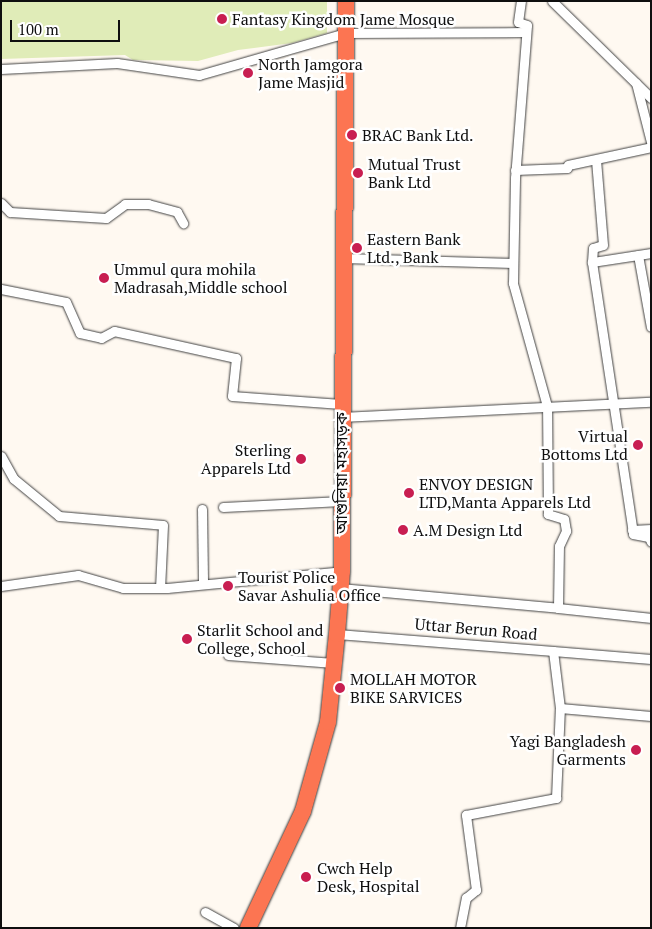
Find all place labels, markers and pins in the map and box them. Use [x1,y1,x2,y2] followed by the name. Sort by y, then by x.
[232,9,455,29] place label: Fantasy Kingdom Jame Mosque
[216,13,228,25] marker: Fantasy Kingdom Jame Mosque
[258,54,363,92] place label: North Jamgora Jame Masjid
[242,67,254,79] marker: North Jamgora Jame Masjid
[362,125,474,145] place label: BRAC Bank Ltd.
[346,129,358,141] marker: BRAC Bank Ltd.
[368,154,461,192] place label: Mutual Trust Bank Ltd
[352,167,364,179] marker: Mutual Trust Bank Ltd
[367,229,461,267] place label: Eastern Bank Ltd., Bank
[351,242,363,254] marker: Eastern Bank Ltd., Bank
[114,259,287,297] place label: Ummul qura mohila Madrasah,Middle school
[98,272,110,284] marker: Ummul qura mohila Madrasah,Middle school
[541,426,628,464] place label: Virtual Bottoms Ltd
[632,439,644,451] marker: Virtual Bottoms Ltd
[201,440,291,478] place label: Sterling Apparels Ltd
[295,453,307,465] marker: Sterling Apparels Ltd
[419,474,591,512] place label: ENVOY DESIGN LTD,Manta Apparels Ltd
[403,487,415,499] marker: ENVOY DESIGN LTD,Manta Apparels Ltd
[413,520,522,540] place label: A.M Design Ltd
[397,524,409,536] marker: A.M Design Ltd
[238,567,381,605] place label: Tourist Police Savar Ashulia Office
[222,580,234,592] marker: Tourist Police Savar Ashulia Office
[197,620,323,658] place label: Starlit School and College, School
[181,633,193,645] marker: Starlit School and College, School
[350,669,477,707] place label: MOLLAH MOTOR BIKE SARVICES
[334,682,346,694] marker: MOLLAH MOTOR BIKE SARVICES
[510,731,626,769] place label: Yagi Bangladesh Garments
[630,744,642,756] marker: Yagi Bangladesh Garments
[317,858,420,896] place label: Cwch Help Desk, Hospital
[299,870,313,884] marker: Cwch Help Desk, Hospital

